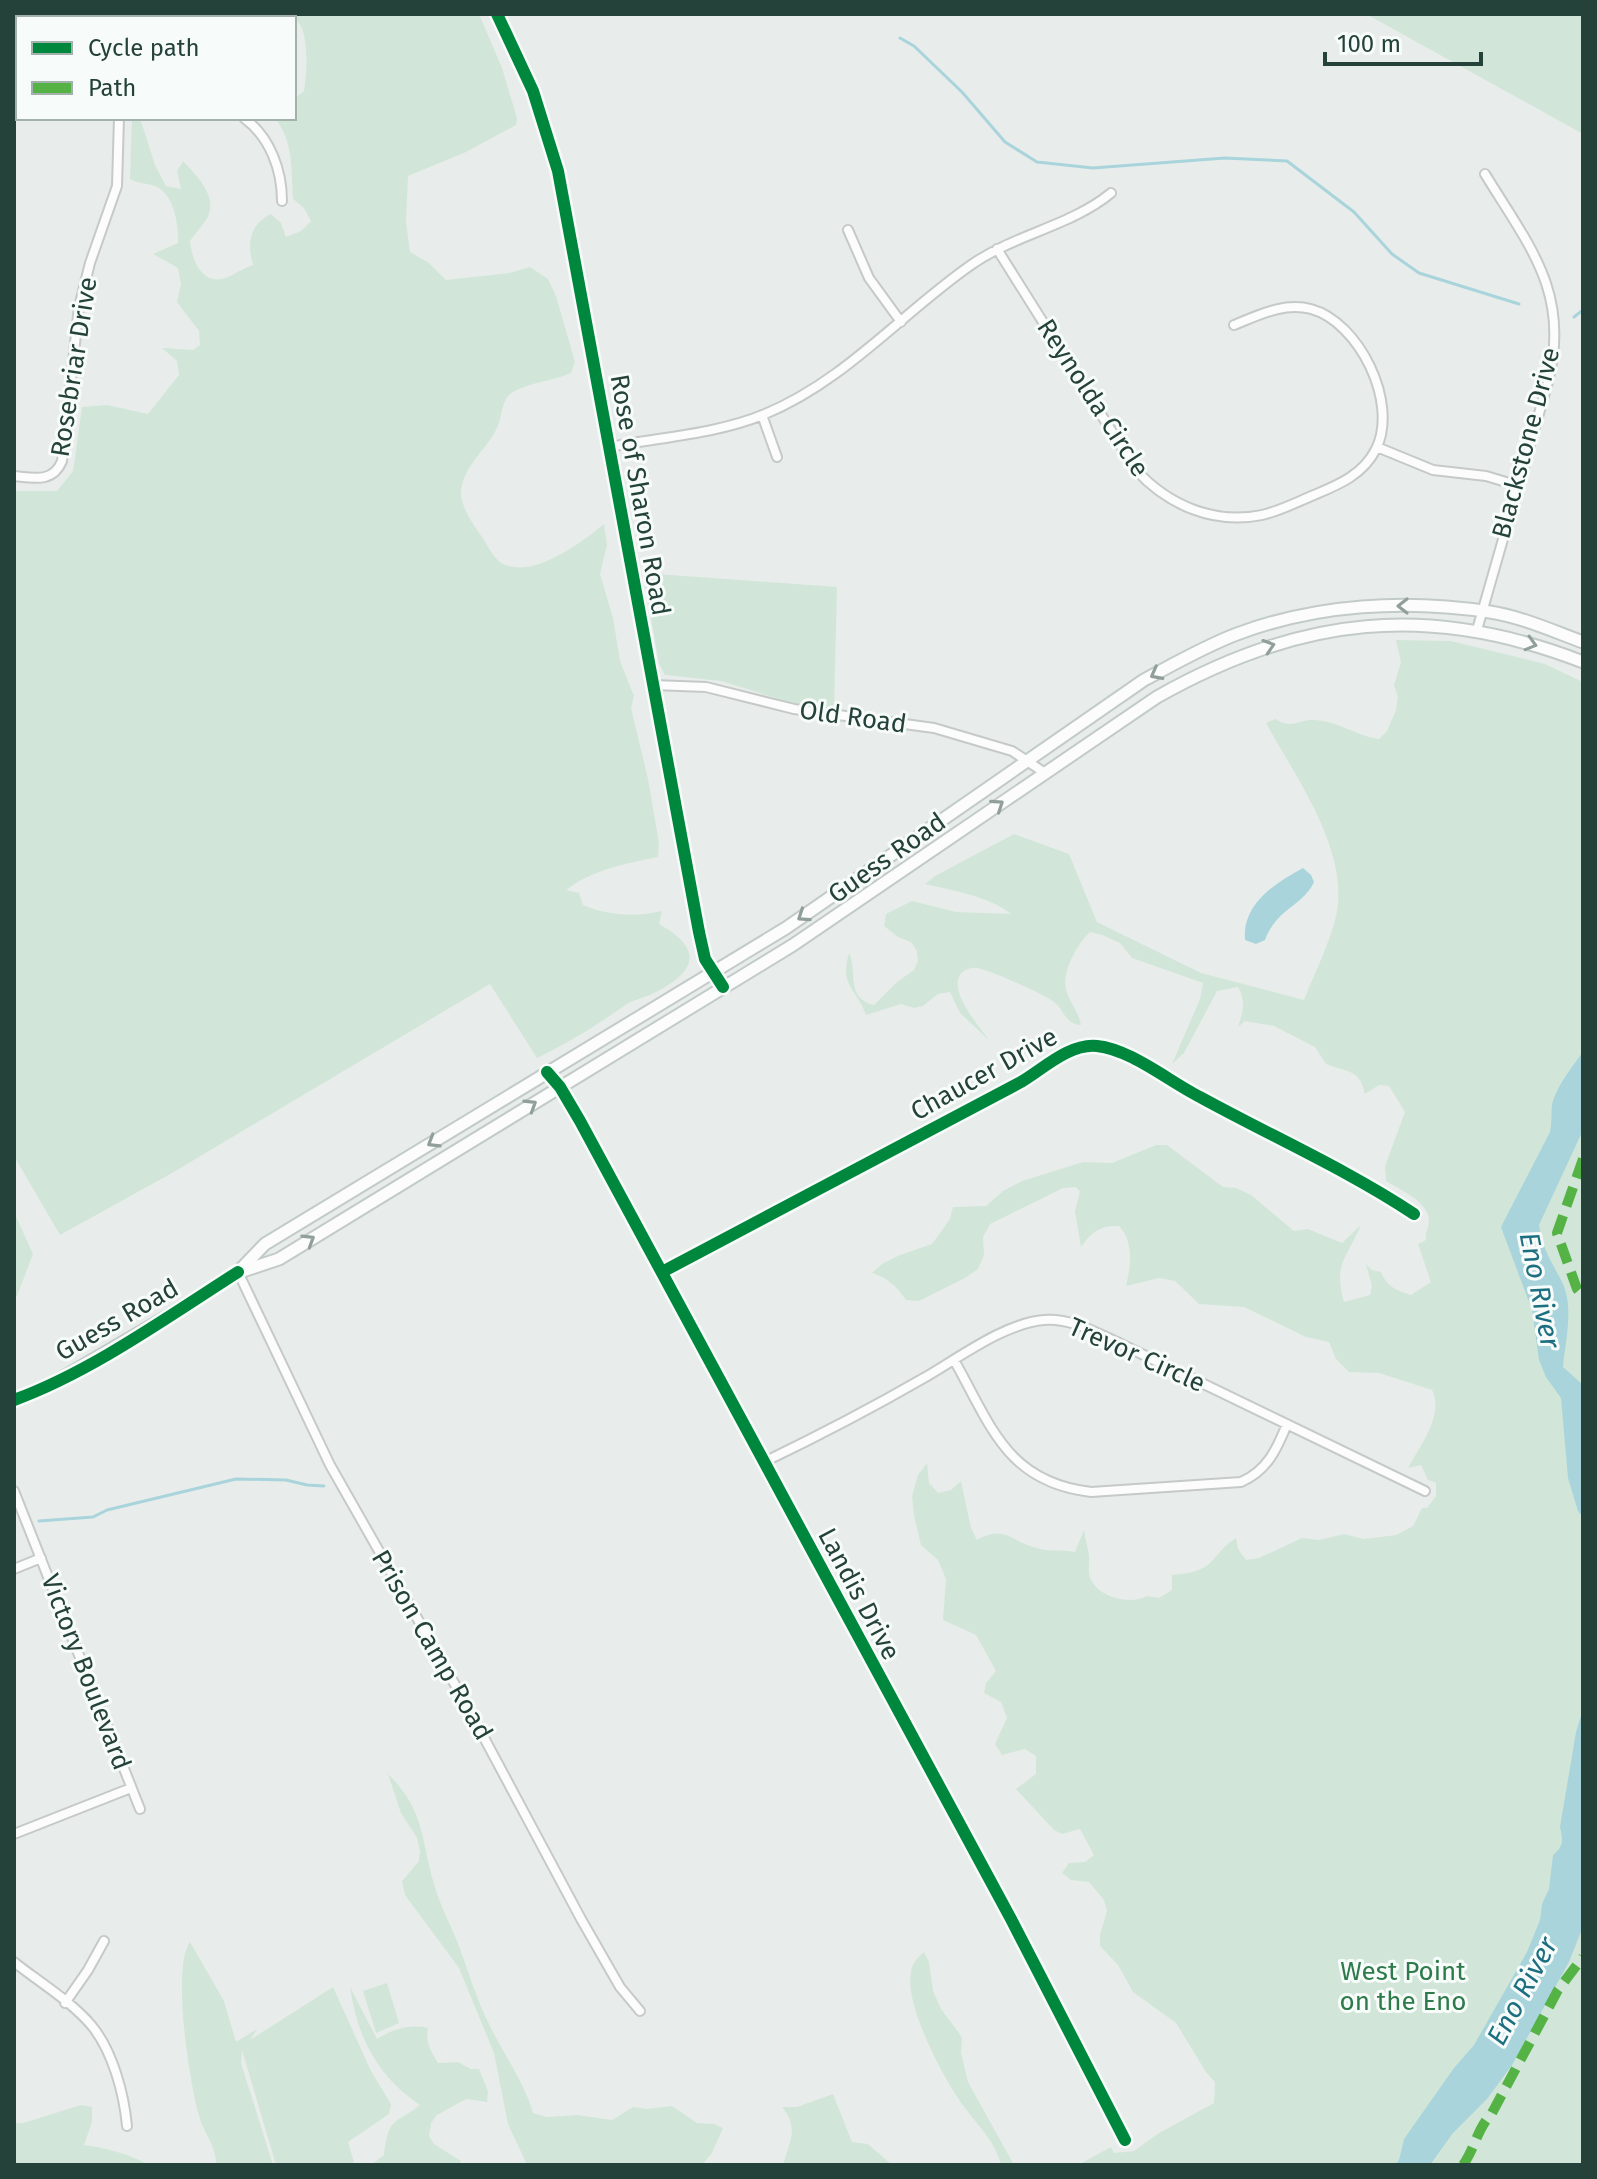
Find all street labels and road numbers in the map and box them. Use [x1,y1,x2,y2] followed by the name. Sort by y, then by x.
[44,275,104,459] street label: Rosebriar Drive
[1030,313,1156,483] street label: Reynolda Circle
[1486,344,1566,542] street label: Blackstone Drive
[603,372,677,618] street label: Rose of Sharon Road
[797,694,909,740] street label: Old Road
[822,806,952,910] street label: Guess Road
[905,1021,1063,1127] street label: Chaucer Drive
[50,1272,184,1368] street label: Guess Road
[1064,1311,1210,1399] street label: Trevor Circle
[811,1523,907,1665] street label: Landis Drive
[365,1544,499,1746] street label: Prison Camp Road
[34,1570,138,1774] street label: Victory Boulevard

